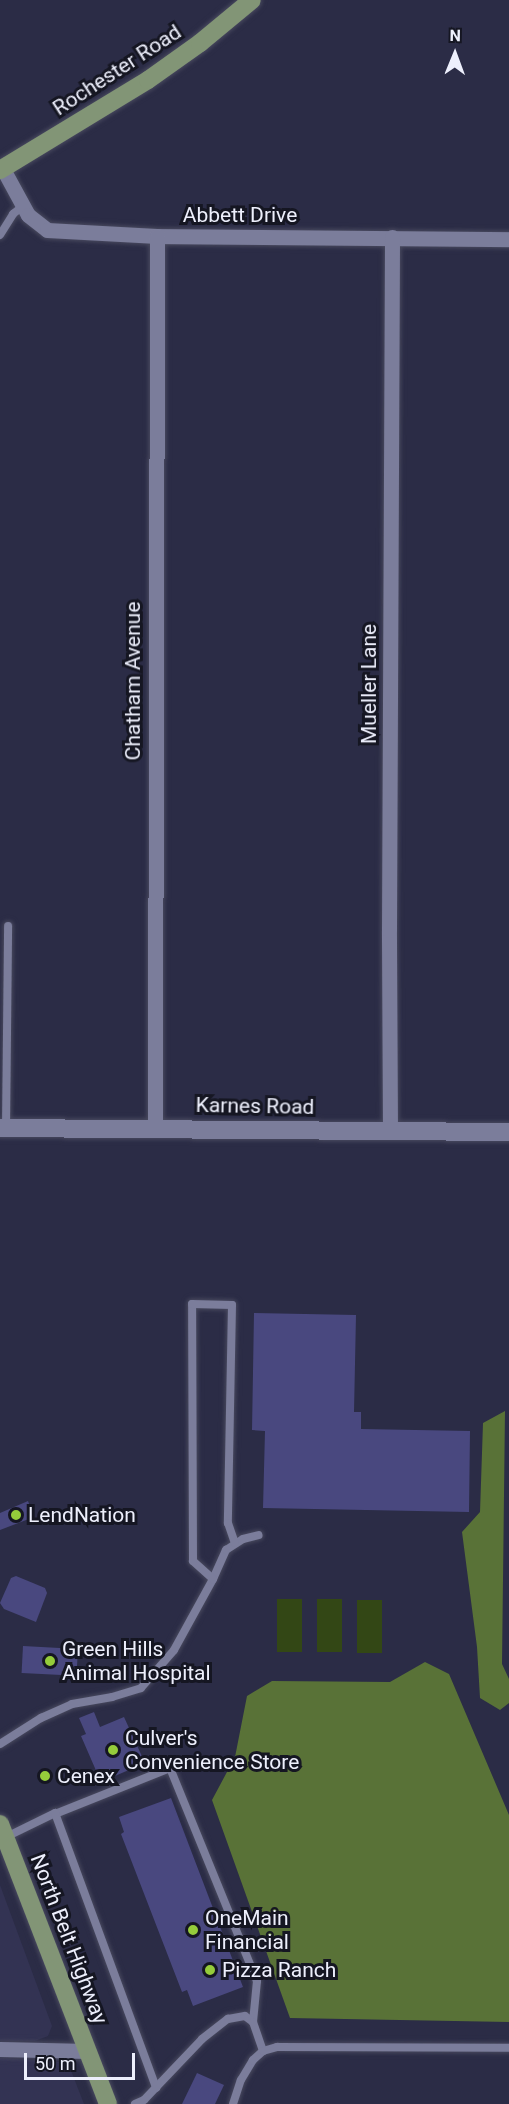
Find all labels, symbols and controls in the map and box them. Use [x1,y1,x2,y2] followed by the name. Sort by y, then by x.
[48,19,186,121] street label: Rochester Road
[425,24,485,84] north arrow
[450,26,461,45] text: N
[183,202,297,228] street label: Abbett Drive
[120,602,146,760] street label: Chatham Avenue
[356,624,382,744] street label: Mueller Lane
[195,1092,315,1120] street label: Karnes Road
[28,1502,136,1528] place label: LendNation
[9,1508,23,1522] marker: LendNation
[62,1636,211,1686] place label: Green Hills Animal Hospital
[43,1654,57,1668] marker: Green Hills Animal Hospital
[125,1725,299,1775] place label: Culver's Convenience Store
[106,1743,120,1757] marker: Culver's Convenience Store
[57,1763,115,1789] place label: Cenex
[38,1769,52,1783] marker: Cenex
[25,1850,113,2028] street label: North Belt Highway
[205,1905,289,1955] place label: OneMain Financial
[186,1923,200,1937] marker: OneMain Financial
[222,1957,336,1983] place label: Pizza Ranch
[203,1963,217,1977] marker: Pizza Ranch
[27,2041,138,2079] scale bar
[35,2053,75,2074] text: 50 m

